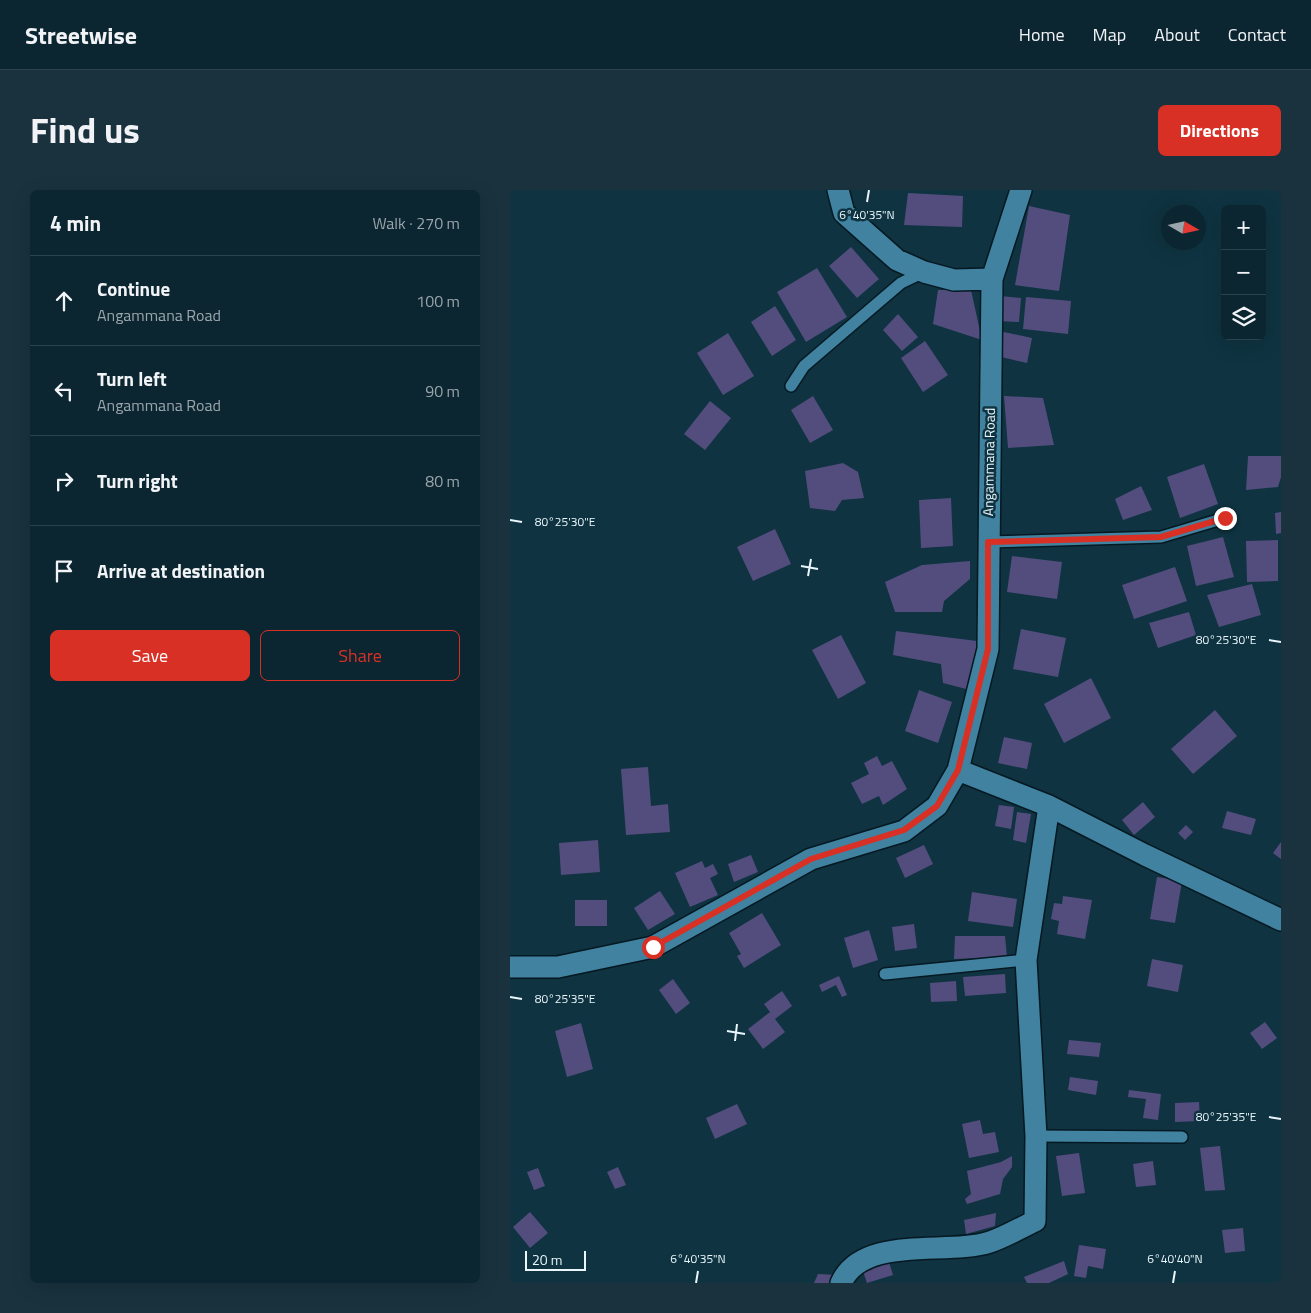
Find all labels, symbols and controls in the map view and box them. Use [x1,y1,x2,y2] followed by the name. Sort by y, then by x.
[25,17,137,53] text: Streetwise
[1019,21,1065,48] text: Home
[1093,21,1126,48] text: Map
[1154,21,1200,48] text: About
[1228,21,1286,48] text: Contact
[30,103,140,157] text: Find us
[1158,105,1281,156] button: Directions
[839,205,895,224] text: 6°40'35"N
[1161,205,1206,250] north arrow
[1221,205,1266,340] map controls
[1221,205,1266,250] button: +
[50,207,101,239] text: 4 min
[372,211,460,235] text: Walk · 270 m
[1221,250,1266,295] button: −
[97,274,170,303] text: Continue
[50,287,78,315] icon: ahead
[416,289,460,313] text: 100 m
[1221,295,1266,340] button: layers
[97,303,221,327] text: Angammana Road
[97,364,167,393] text: Turn left
[50,377,78,405] icon: left
[425,379,460,403] text: 90 m
[97,393,221,417] text: Angammana Road
[977,408,1000,516] street label: Angammana Road
[97,466,178,495] text: Turn right
[50,467,78,495] icon: right
[425,469,460,493] text: 80 m
[1214,507,1237,530] route end
[535,512,596,531] text: 80°25'30"E
[97,556,265,585] text: Arrive at destination
[50,557,78,585] icon: arrive
[50,630,250,681] button: Save
[260,630,460,681] button: Share
[1196,630,1257,649] text: 80°25'30"E
[642,936,665,959] route start
[535,989,596,1008] text: 80°25'35"E
[1196,1107,1257,1126] text: 80°25'35"E
[525,1248,586,1271] scale bar
[532,1249,562,1270] text: 20 m
[670,1249,726,1268] text: 6°40'35"N
[1147,1249,1203,1268] text: 6°40'40"N

